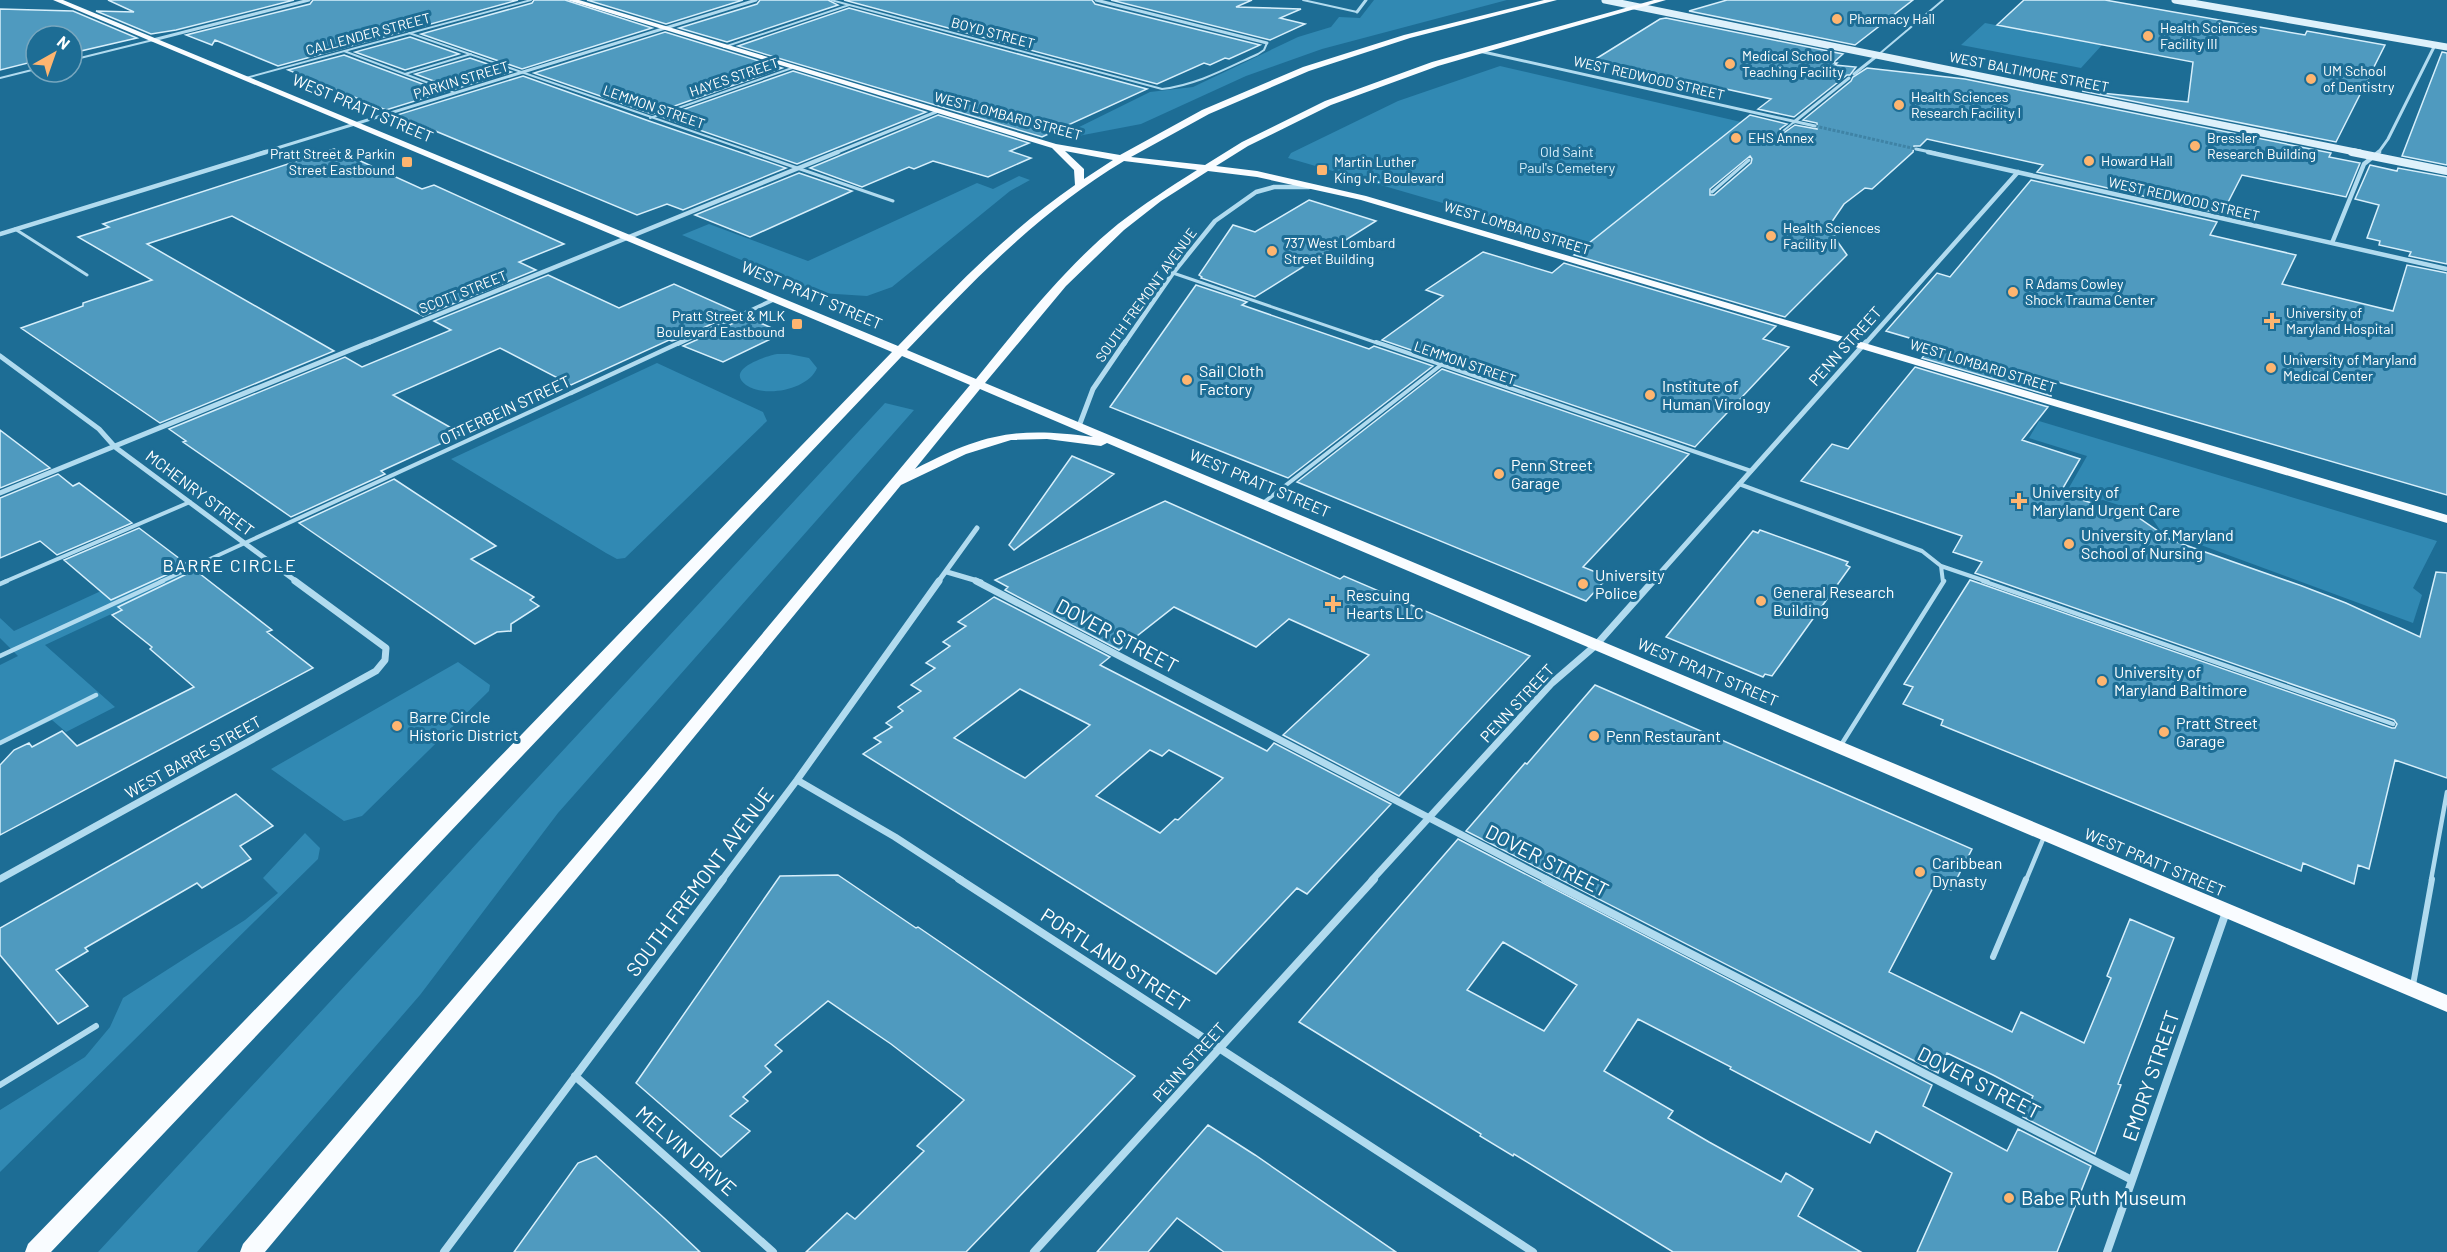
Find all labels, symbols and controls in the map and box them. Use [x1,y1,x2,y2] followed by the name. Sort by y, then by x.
[304,9,432,58] street label: CALLENDER STREET
[1849,10,1935,27] place label: Pharmacy Hall
[1830,12,1844,26] marker: Pharmacy Hall
[949,13,1037,52] street label: BOYD STREET
[2160,19,2258,52] place label: Health Sciences Facility III
[24,24,84,84] north arrow
[2141,29,2155,43] marker: Health Sciences Facility III
[54,31,74,53] text: N
[1742,47,1844,80] place label: Medical School Teaching Facility
[1948,48,2110,95] street label: WEST BALTIMORE STREET
[1572,52,1726,103] street label: WEST REDWOOD STREET
[687,53,781,100] street label: HAYES STREET
[411,57,511,102] street label: PARKIN STREET
[1723,57,1737,71] marker: Medical School Teaching Facility
[2323,62,2395,95] place label: UM School of Dentistry
[290,69,436,146] street label: WEST PRATT STREET
[2304,72,2318,86] marker: UM School of Dentistry
[601,81,707,132] street label: LEMMON STREET
[932,88,1084,143] street label: WEST LOMBARD STREET
[1911,88,2021,121] place label: Health Sciences Research Facility I
[1892,98,1906,112] marker: Health Sciences Research Facility I
[1748,129,1814,146] place label: EHS Annex
[2207,129,2316,162] place label: Bressler Research Building
[1729,131,1743,145] marker: EHS Annex
[2188,139,2202,153] marker: Bressler Research Building
[1519,143,1616,176] park label: Old Saint Paul's Cemetery
[270,145,395,178] place label: Pratt Street & Parkin Street Eastbound
[2101,152,2173,169] place label: Howard Hall
[1334,153,1444,186] place label: Martin Luther King Jr. Boulevard
[2082,154,2096,168] marker: Howard Hall
[400,155,414,169] marker: Pratt Street & Parkin Street Eastbound
[1315,163,1329,177] marker: Martin Luther King Jr. Boulevard
[2107,173,2261,224] street label: WEST REDWOOD STREET
[1442,197,1592,258] street label: WEST LOMBARD STREET
[1783,219,1881,252] place label: Health Sciences Facility II
[1091,225,1200,365] street label: SOUTH FREMONT AVENUE
[1764,229,1778,243] marker: Health Sciences Facility II
[1284,234,1395,267] place label: 737 West Lombard Street Building
[1265,244,1279,258] marker: 737 West Lombard Street Building
[739,256,885,333] street label: WEST PRATT STREET
[416,266,509,317] street label: SCOTT STREET
[2025,275,2155,308] place label: R Adams Cowley Shock Trauma Center
[2006,285,2020,299] marker: R Adams Cowley Shock Trauma Center
[1804,302,1885,389] street label: PENN STREET
[2286,304,2394,337] place label: University of Maryland Hospital
[656,307,785,340] place label: Pratt Street & MLK Boulevard Eastbound
[2263,312,2281,330] marker: University of Maryland Hospital
[790,317,804,331] marker: Pratt Street & MLK Boulevard Eastbound
[1908,335,2058,396] street label: WEST LOMBARD STREET
[1412,337,1518,388] street label: LEMMON STREET
[2283,351,2417,384] place label: University of Maryland Medical Center
[1199,361,1264,398] place label: Sail Cloth Factory
[2264,361,2278,375] marker: University of Maryland Medical Center
[437,371,573,448] street label: OTTERBEIN STREET
[1180,373,1194,387] marker: Sail Cloth Factory
[1662,376,1771,413] place label: Institute of Human Virology
[1643,388,1657,402] marker: Institute of Human Virology
[1187,444,1333,521] street label: WEST PRATT STREET
[143,446,258,539] street label: MCHENRY STREET
[1511,455,1593,492] place label: Penn Street Garage
[1492,467,1506,481] marker: Penn Street Garage
[2032,482,2180,519] place label: University of Maryland Urgent Care
[2010,492,2028,510] marker: University of Maryland Urgent Care
[2081,525,2234,562] place label: University of Maryland School of Nursing
[2062,537,2076,551] marker: University of Maryland School of Nursing
[163,554,297,576] district label: BARRE CIRCLE
[1595,565,1665,602] place label: University Police
[1576,577,1590,591] marker: University Police
[1773,582,1894,619] place label: General Research Building
[1346,585,1424,622] place label: Rescuing Hearts LLC
[1052,593,1183,677] street label: DOVER STREET
[1754,594,1768,608] marker: General Research Building
[1324,595,1342,613] marker: Rescuing Hearts LLC
[1635,633,1781,710] street label: WEST PRATT STREET
[1476,660,1558,746] street label: PENN STREET
[2114,662,2247,699] place label: University of Maryland Baltimore
[2095,674,2109,688] marker: University of Maryland Baltimore
[409,707,518,744] place label: Barre Circle Historic District
[121,711,264,802] street label: WEST BARRE STREET
[2176,713,2258,750] place label: Pratt Street Garage
[390,719,404,733] marker: Barre Circle Historic District
[2157,725,2171,739] marker: Pratt Street Garage
[1606,726,1721,745] place label: Penn Restaurant
[1587,729,1601,743] marker: Penn Restaurant
[620,782,778,981] street label: SOUTH FREMONT AVENUE
[1482,819,1613,901] street label: DOVER STREET
[2082,823,2228,900] street label: WEST PRATT STREET
[1932,853,2002,890] place label: Caribbean Dynasty
[1913,865,1927,879] marker: Caribbean Dynasty
[1037,902,1194,1016] street label: PORTLAND STREET
[2116,1007,2184,1144] street label: EMORY STREET
[1148,1018,1229,1105] street label: PENN STREET
[1914,1041,2045,1123] street label: DOVER STREET
[632,1100,742,1200] street label: MELVIN DRIVE
[2021,1185,2187,1209] place label: Babe Ruth Museum
[2002,1191,2016,1205] marker: Babe Ruth Museum

